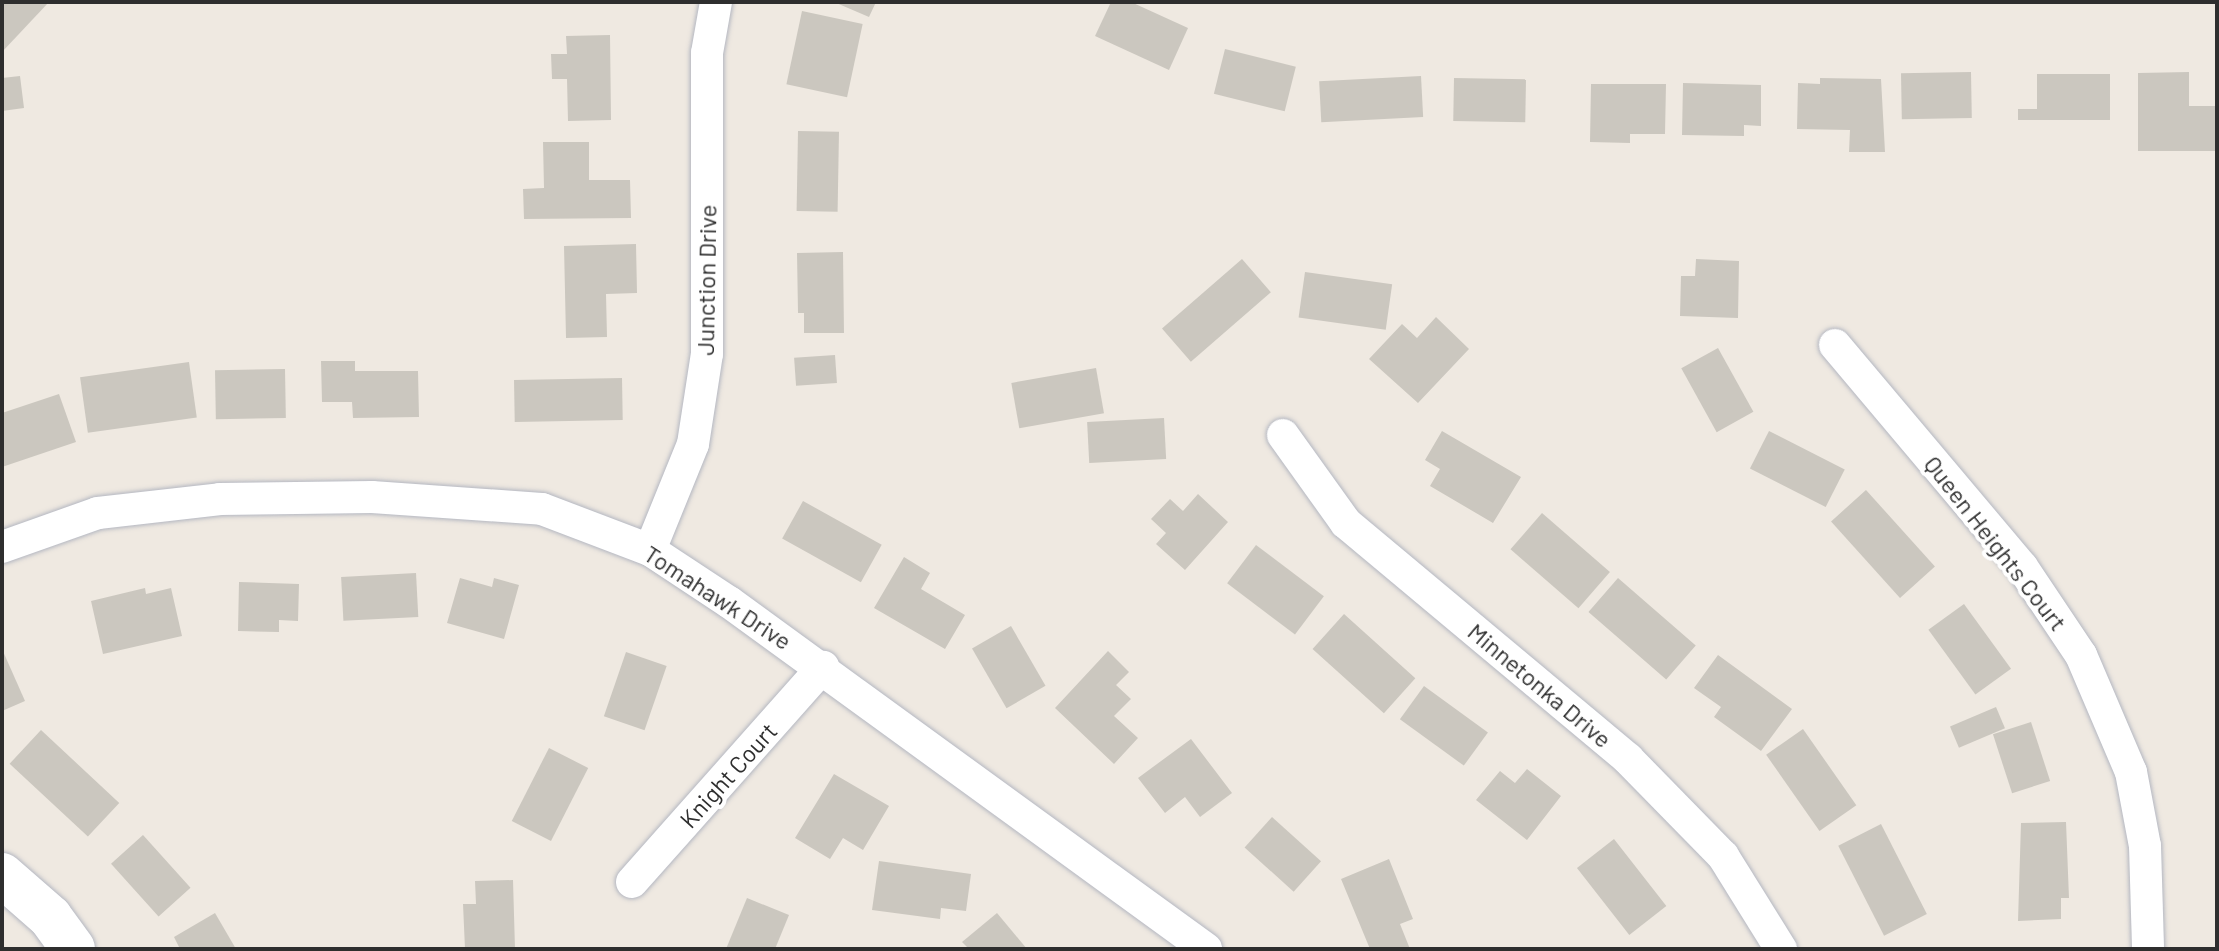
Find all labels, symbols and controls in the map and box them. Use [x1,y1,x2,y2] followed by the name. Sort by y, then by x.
[690,204,722,356] street label: Junction Drive
[1919,450,2073,636] street label: Queen Heights Court
[639,539,797,655] street label: Tomahawk Drive
[1462,617,1618,753] street label: Minnetonka Drive
[673,717,783,833] street label: Knight Court

